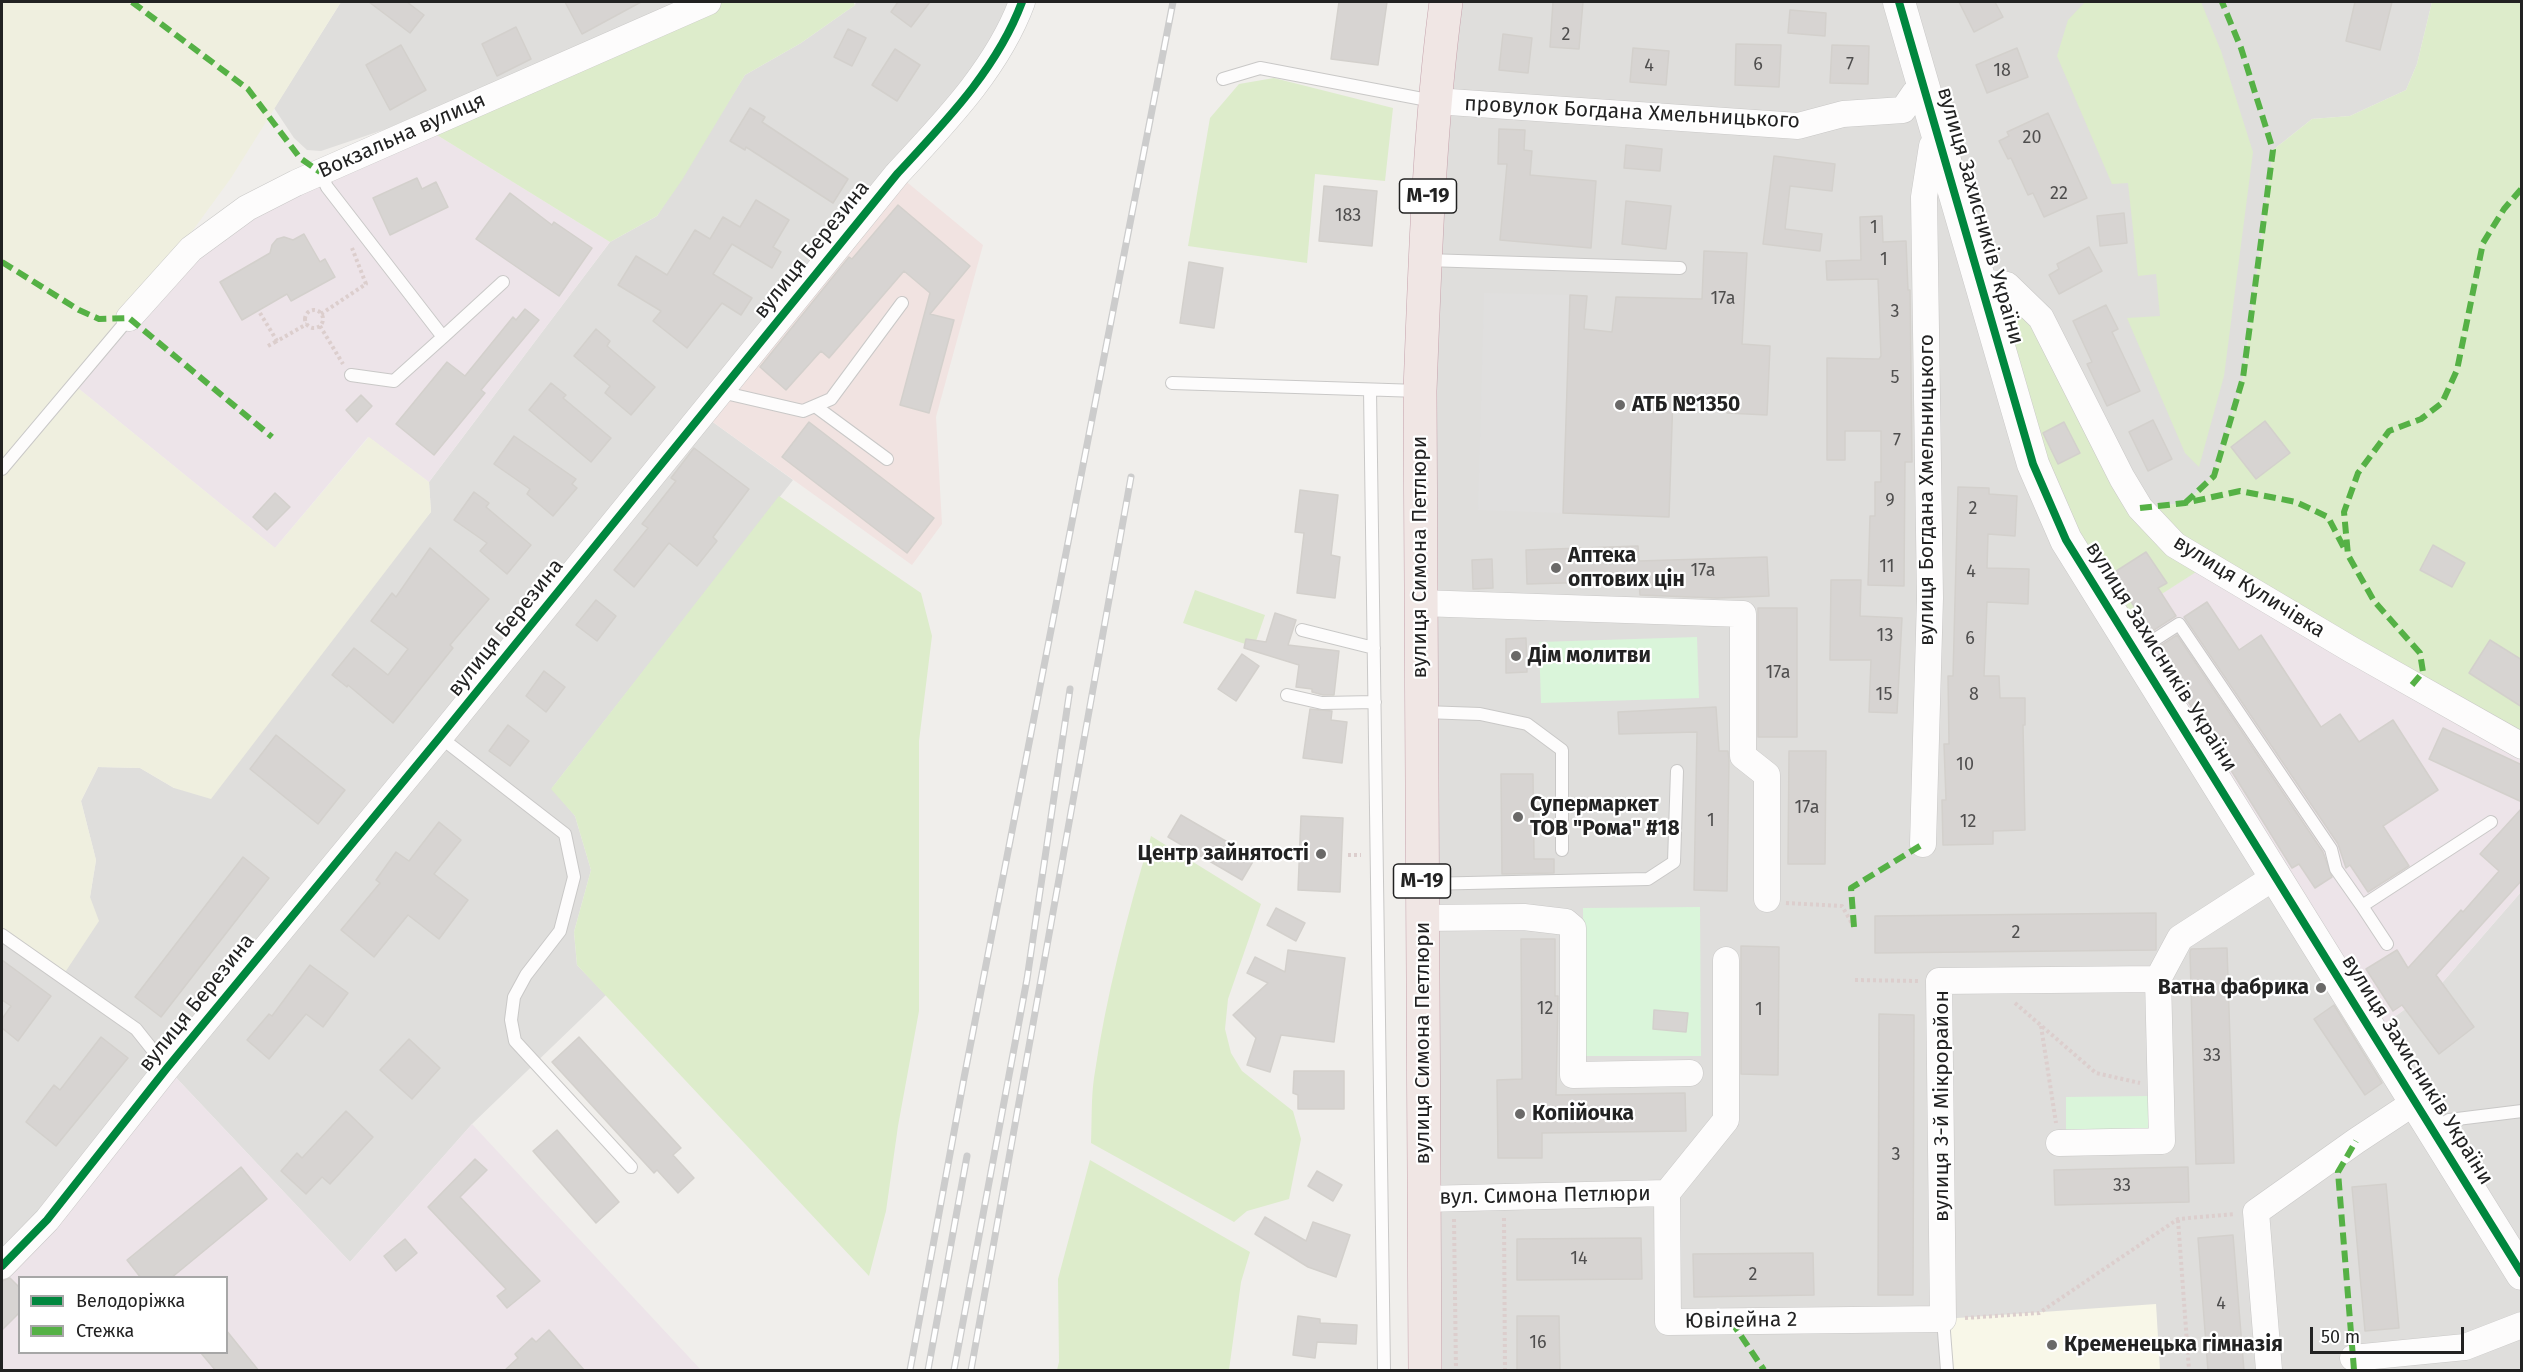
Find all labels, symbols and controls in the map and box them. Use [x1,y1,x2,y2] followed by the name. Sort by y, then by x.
[1562,24,1570,46] house number: 2
[1753,54,1763,76] house number: 6
[1846,54,1854,76] house number: 7
[1644,55,1654,77] house number: 4
[1993,60,2011,82] house number: 18
[1931,84,2029,348] street label: вулиця Захисників України
[315,88,489,184] street label: Вокзальна вулиця
[1464,92,1800,134] street label: провулок Богдана Хмельницького
[2023,127,2041,149] house number: 20
[749,176,875,324] street label: вулиця Березина
[1400,179,1456,213] road number: М-19
[2050,183,2068,205] house number: 22
[1335,205,1361,227] house number: 183
[1870,217,1878,239] house number: 1
[1880,249,1888,271] house number: 1
[1710,288,1736,310] house number: 17а
[1891,301,1899,323] house number: 3
[1914,334,1940,646] street label: вулиця Богдана Хмельницького
[1890,367,1900,389] house number: 5
[1632,392,1740,418] place label: АТБ №1350
[1613,398,1627,412] marker: АТБ №1350
[1893,430,1901,452] house number: 7
[1407,436,1433,678] street label: вулиця Симона Петлюри
[1885,490,1895,512] house number: 9
[1969,498,1977,520] house number: 2
[2168,530,2330,644] street label: вулиця Куличівка
[2080,537,2242,777] street label: вулиця Захисників України
[1568,543,1685,593] place label: Аптека оптових цін
[443,554,569,702] street label: вулиця Березина
[1879,556,1895,578] house number: 11
[1690,560,1716,582] house number: 17а
[1549,561,1563,575] marker: Аптека оптових цін
[1966,561,1976,583] house number: 4
[1877,625,1893,647] house number: 13
[1965,628,1975,650] house number: 6
[1528,643,1651,669] place label: Дім молитви
[1509,649,1523,663] marker: Дім молитви
[1765,662,1791,684] house number: 17а
[1876,684,1892,706] house number: 15
[1969,684,1979,706] house number: 8
[1956,754,1974,776] house number: 10
[1530,792,1680,842] place label: Супермаркет ТОВ "Рома" #18
[1794,797,1820,819] house number: 17а
[1511,810,1525,824] marker: Супермаркет ТОВ "Рома" #18
[1707,810,1715,832] house number: 1
[1960,811,1976,833] house number: 12
[1138,841,1309,867] place label: Центр зайнятості
[1314,847,1328,861] marker: Центр зайнятості
[1394,864,1450,898] road number: М-19
[1410,922,1436,1164] street label: вулиця Симона Петлюри
[2012,922,2020,944] house number: 2
[134,929,260,1077] street label: вулиця Березина
[2336,950,2498,1190] street label: вулиця Захисників України
[2158,975,2309,1001] place label: Ватна фабрика
[2314,981,2328,995] marker: Ватна фабрика
[1929,990,1955,1222] street label: вулиця 3-й Мікрорайон
[1537,998,1553,1020] house number: 12
[1755,999,1763,1021] house number: 1
[2203,1045,2221,1067] house number: 33
[1532,1101,1634,1127] place label: Копійочка
[1513,1107,1527,1121] marker: Копійочка
[1892,1144,1900,1166] house number: 3
[2113,1175,2131,1197] house number: 33
[1439,1182,1651,1210] street label: вул. Симона Петлюри
[1570,1248,1588,1270] house number: 14
[1749,1264,1757,1286] house number: 2
[18,1276,228,1354] legend
[76,1290,185,1312] text: Велодоріжка
[2216,1293,2226,1315] house number: 4
[1684,1307,1798,1335] street label: Ювілейна 2
[2313,1315,2468,1353] scale bar
[76,1320,134,1342] text: Стежка
[2321,1326,2360,1348] text: 50 m
[1529,1332,1547,1354] house number: 16
[2064,1332,2283,1358] place label: Кременецька гімназія
[2045,1338,2059,1352] marker: Кременецька гімназія

